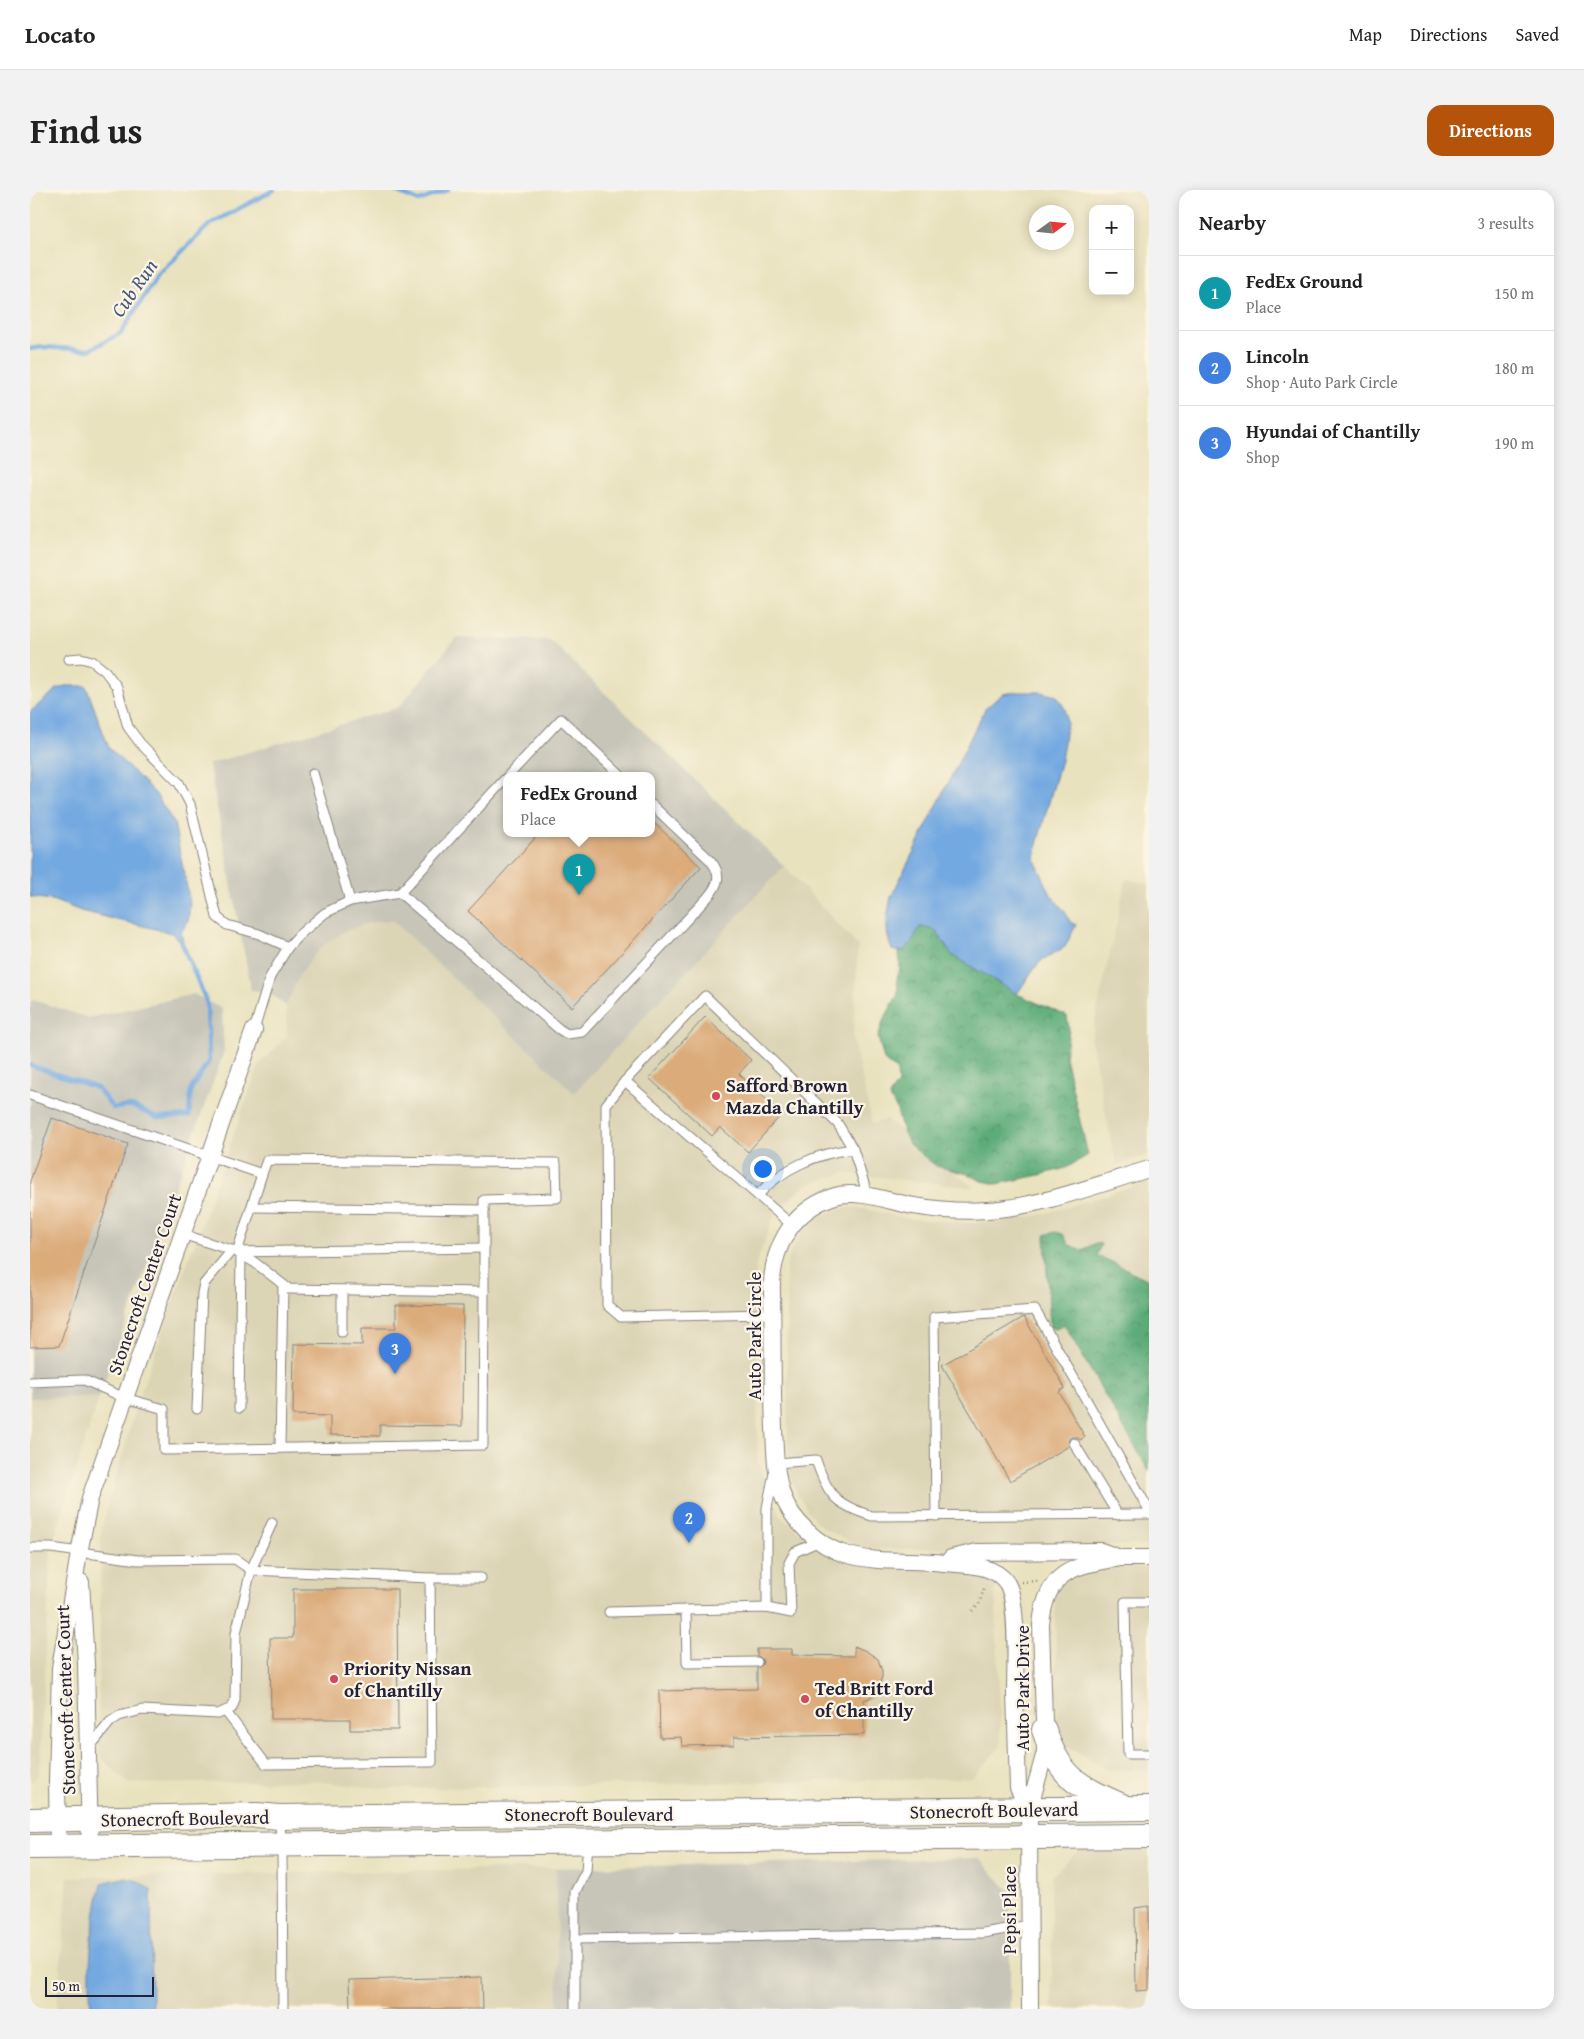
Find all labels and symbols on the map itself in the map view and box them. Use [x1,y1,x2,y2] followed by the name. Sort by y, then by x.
[1029,205,1074,250] north arrow
[103,253,164,323] water label: Cub Run
[563,854,595,895] pin: 1
[726,1071,864,1121] place label: Safford Brown Mazda Chantilly
[710,1090,722,1102] marker: Safford Brown Mazda Chantilly
[750,1156,776,1182] your location
[100,1189,188,1379] street label: Stonecroft Center Court
[740,1272,768,1400] street label: Auto Park Circle
[379,1333,411,1374] pin: 3
[673,1502,705,1543] pin: 2
[48,1604,82,1796] street label: Stonecroft Center Court
[1008,1625,1036,1751] street label: Auto Park Drive
[344,1654,472,1704] place label: Priority Nissan of Chantilly
[328,1673,340,1685] marker: Priority Nissan of Chantilly
[815,1674,934,1724] place label: Ted Britt Ford of Chantilly
[799,1693,811,1705] marker: Ted Britt Ford of Chantilly
[909,1795,1079,1825] street label: Stonecroft Boulevard
[505,1800,674,1828] street label: Stonecroft Boulevard
[100,1803,270,1833] street label: Stonecroft Boulevard
[995,1866,1023,1954] street label: Pepsi Place
[45,1974,154,1997] scale bar

